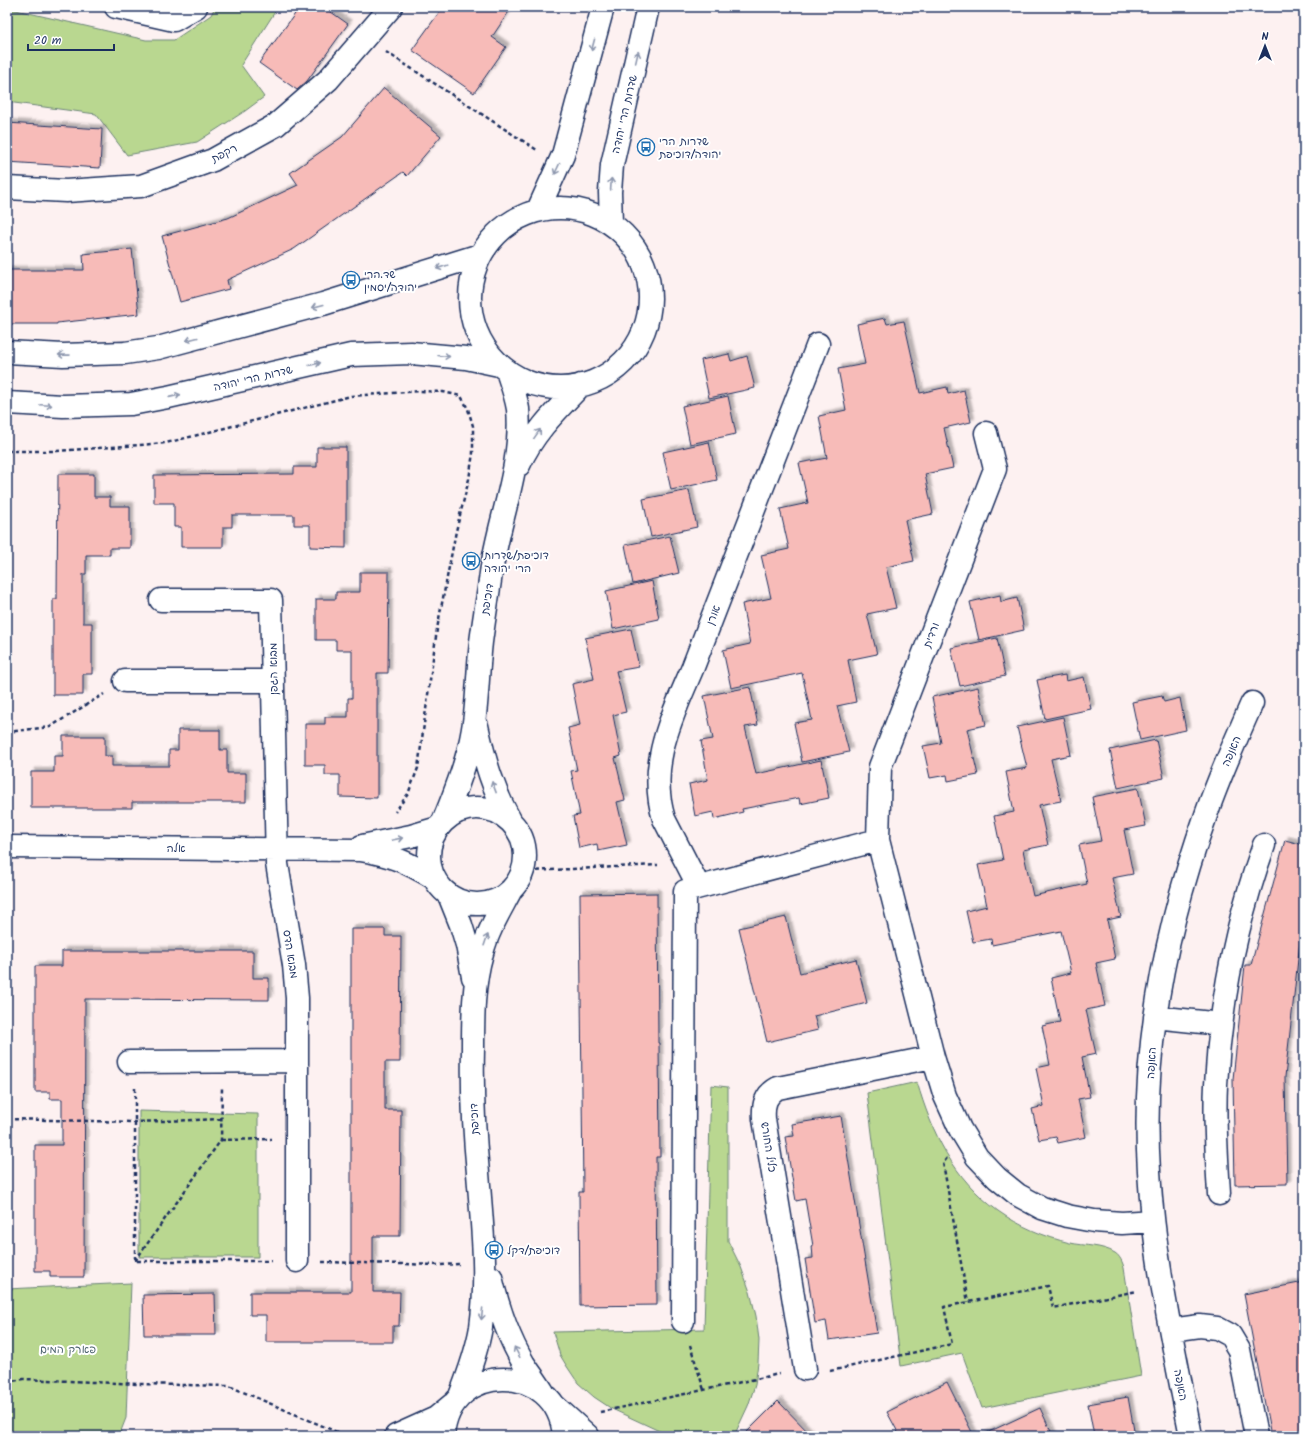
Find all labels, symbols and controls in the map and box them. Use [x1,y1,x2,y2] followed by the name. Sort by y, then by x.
[28,26,114,52] scale bar
[1245,26,1285,66] north arrow
[1262,28,1269,46] text: N
[34,31,62,50] text: 20 m
[589,38,596,51] one-way arrow
[633,51,641,64] one-way arrow
[607,73,643,156] street label: שדרות הרי יהודה
[658,133,721,164] place label: שדרות הרי יהודה/דוכיפת
[636,137,656,157] bus stop icon: שדרות הרי יהודה/דוכיפת
[207,140,241,169] street label: רקפת
[553,163,560,175] one-way arrow
[607,178,614,191] one-way arrow
[437,264,449,272] one-way arrow
[364,266,417,297] place label: שד.הרי יהודה/יסמין
[341,270,361,290] bus stop icon: שד.הרי יהודה/יסמין
[312,302,325,310] one-way arrow
[186,335,199,343] one-way arrow
[58,351,71,359] one-way arrow
[437,352,450,359] one-way arrow
[309,359,322,367] one-way arrow
[212,361,295,397] street label: שדרות הרי יהודה
[168,391,181,399] one-way arrow
[39,401,52,409] one-way arrow
[533,429,541,440] one-way arrow
[483,547,549,578] place label: דוכיפת/שדרות הרי יהודה
[461,551,481,571] bus stop icon: דוכיפת/שדרות הרי יהודה
[476,582,499,617] street label: דוכיפת
[702,603,726,628] street label: אורן
[919,620,945,652] street label: ורדית
[265,643,283,695] street label: מבוא הגפן
[1217,733,1246,770] street label: האנפה
[489,782,497,794] one-way arrow
[390,834,403,842] one-way arrow
[167,840,186,858] street label: אלה
[277,928,303,980] street label: מבוא הדס
[483,934,490,947] one-way arrow
[1142,1046,1162,1080] street label: האנפה
[465,1103,485,1136] street label: דוכיפת
[755,1121,781,1174] street label: כליל החורש
[484,1240,504,1260] bus stop icon: דוכיפת/דקל
[507,1242,560,1260] place label: דוכיפת/דקל
[478,1307,486,1320] one-way arrow
[40,1341,96,1359] park label: פארק המים
[513,1346,521,1358] one-way arrow
[1168,1368,1192,1403] street label: האנפה

